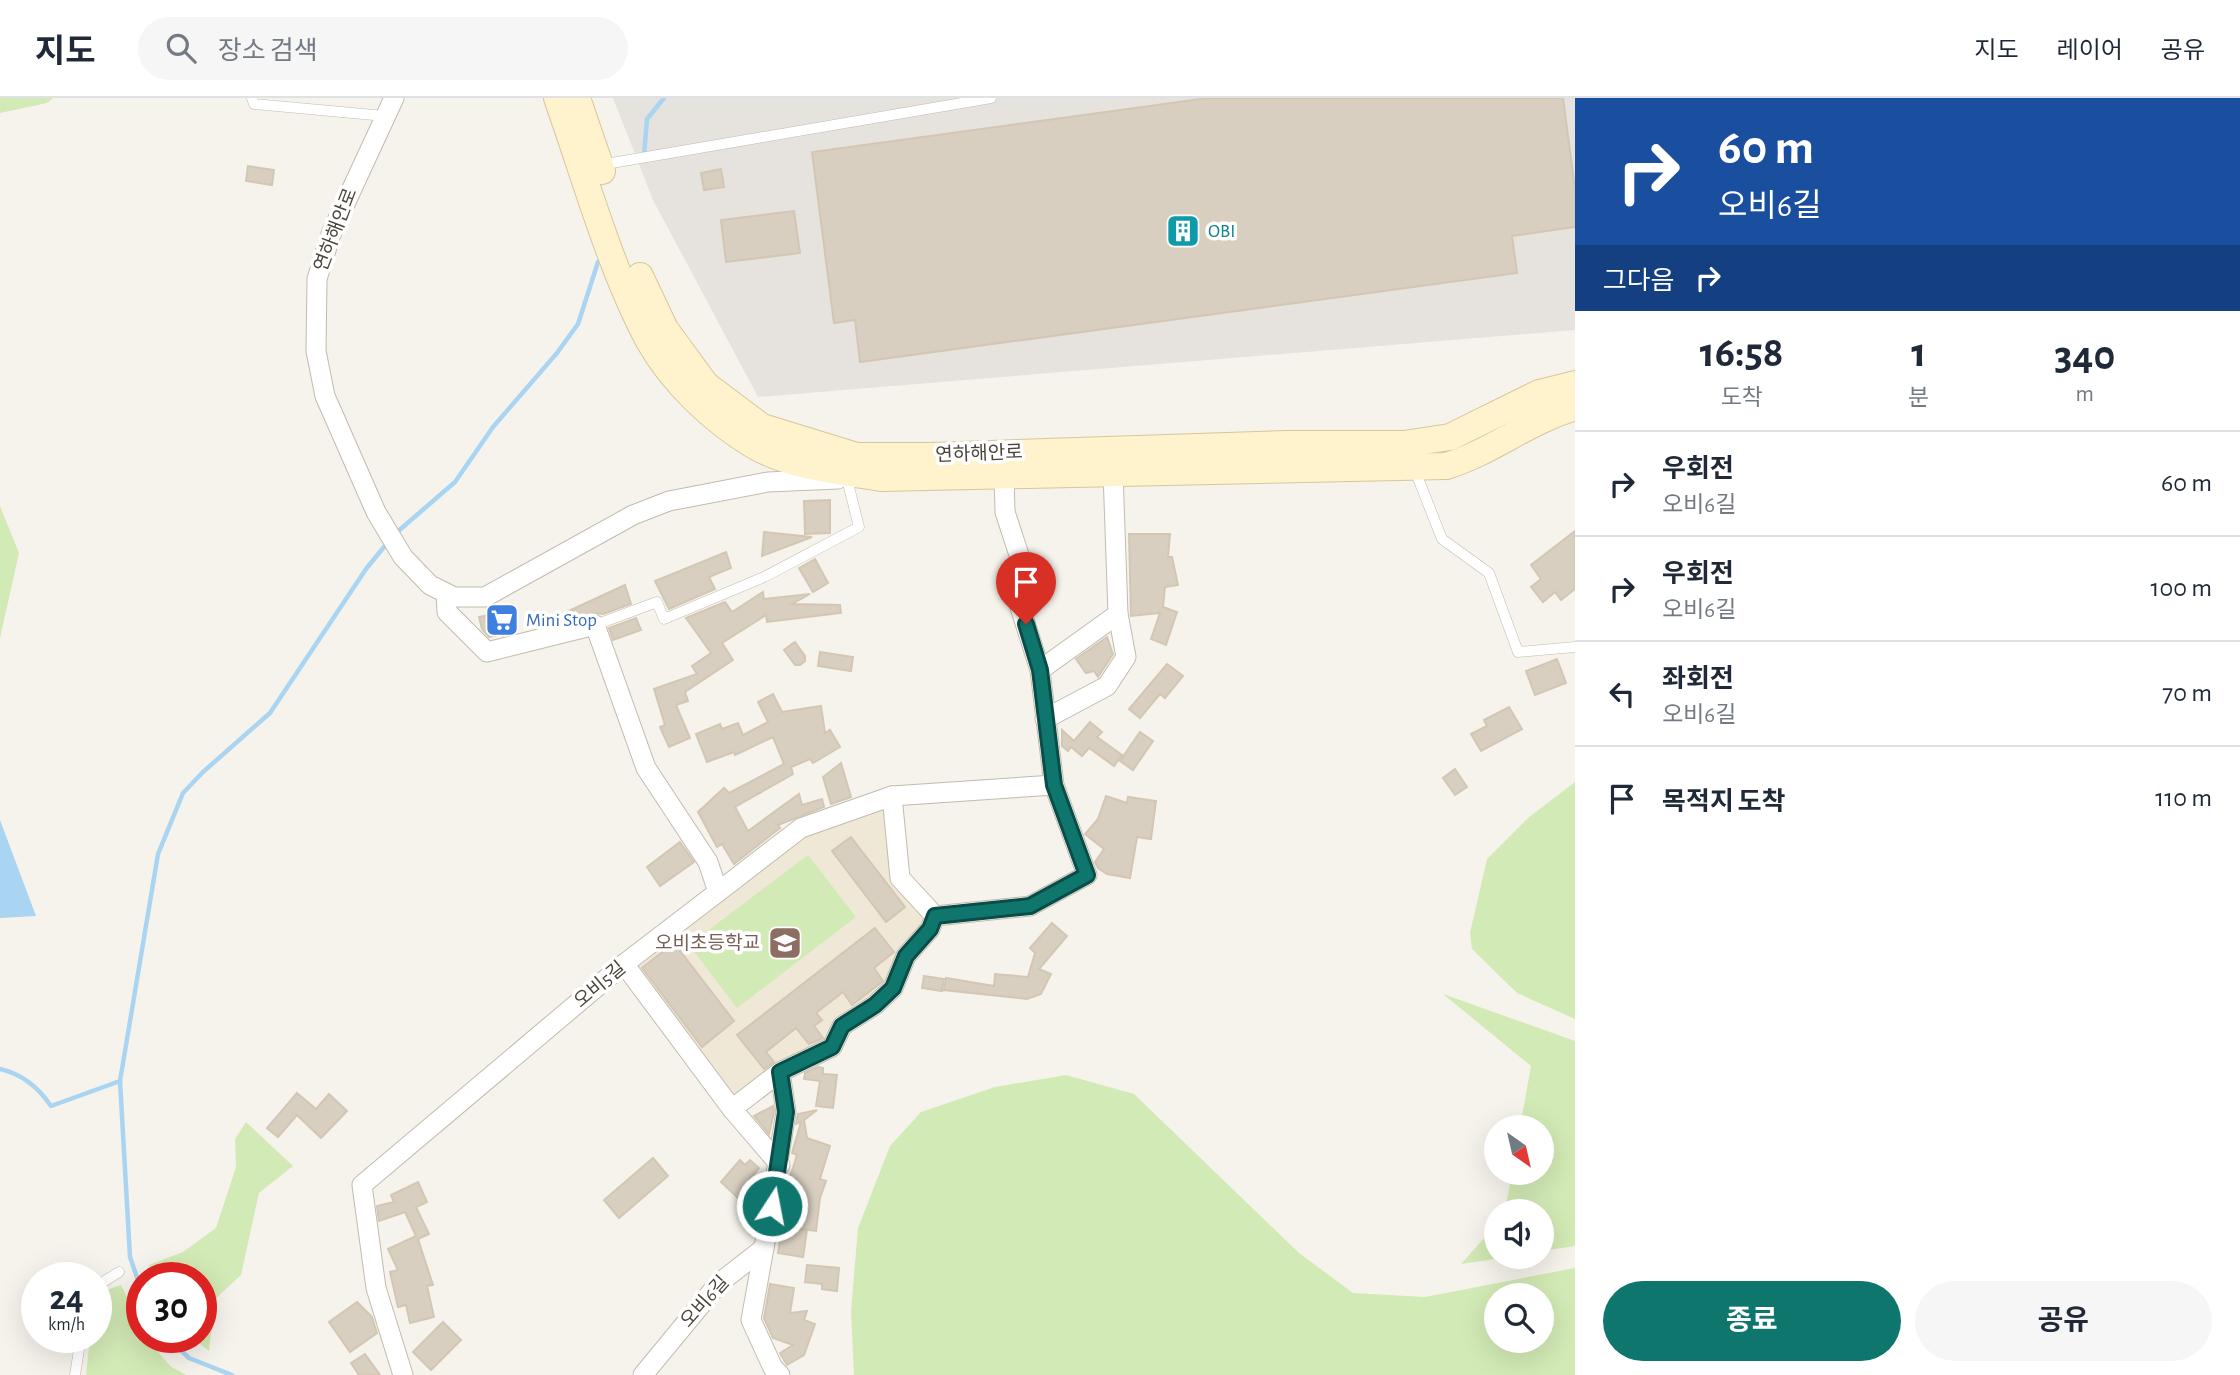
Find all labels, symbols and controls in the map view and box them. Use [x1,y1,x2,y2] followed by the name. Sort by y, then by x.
[138,17,628,80] search box
[162,29,200,67] icon: search
[35,36,96,69] text: 지도
[218,38,318,64] text: 장소 검색
[1974,39,2019,63] text: 지도
[2057,39,2123,63] text: 레이어
[2161,39,2205,63] text: 공유
[1718,124,1814,173] text: 60 m
[1603,126,1694,217] icon: right
[311,185,361,274] street label: 연하해안로
[1718,190,1821,222] text: 오비6길
[1164,212,1202,250] building icon: OBI
[1208,222,1235,241] place label: OBI
[1689,259,1727,297] icon: right
[1603,268,1675,294] text: 그다음
[1700,332,1784,374] text: 16:58
[1911,332,1926,374] text: 1
[2054,335,2115,377] text: 340
[2076,383,2094,406] text: m
[1720,387,1763,410] text: 도착
[1908,387,1929,410] text: 분
[935,442,1023,465] street label: 연하해안로
[1662,456,1734,482] text: 우회전
[1603,465,1641,503] icon: right
[2161,470,2212,496] text: 60 m
[1662,494,1736,517] text: 오비6길
[996,552,1056,624] pin
[1662,561,1734,587] text: 우회전
[1007,563,1045,601] icon: arrive
[1603,570,1641,608] icon: right
[2151,575,2212,601] text: 100 m
[1662,599,1736,622] text: 오비6길
[483,601,521,639] supermarket icon: Mini Stop
[526,611,597,630] place label: Mini Stop
[1662,666,1734,692] text: 좌회전
[1603,675,1641,713] icon: left
[2162,680,2212,706] text: 70 m
[1662,704,1736,727] text: 오비6길
[1603,780,1641,818] icon: arrive
[2155,785,2212,811] text: 110 m
[1662,789,1786,815] text: 목적지 도착
[766,924,804,962] school or university icon: 오비초등학교
[655,933,760,953] place label: 오비초등학교
[570,958,629,1012] street label: 오비5길
[1484,1115,1554,1185] north arrow
[1484,1115,1554,1353] map controls
[735,1169,809,1243] position arrow
[1484,1199,1554,1269] button: sound
[126,1262,217,1353] speed limit sign: 30
[677,1272,733,1331] street label: 오비6길
[49,1281,84,1316] text: 24
[1603,1281,1901,1361] button: 종료
[1915,1281,2212,1361] button: 공유
[1484,1283,1554,1353] button: search
[48,1316,85,1334] text: km/h

